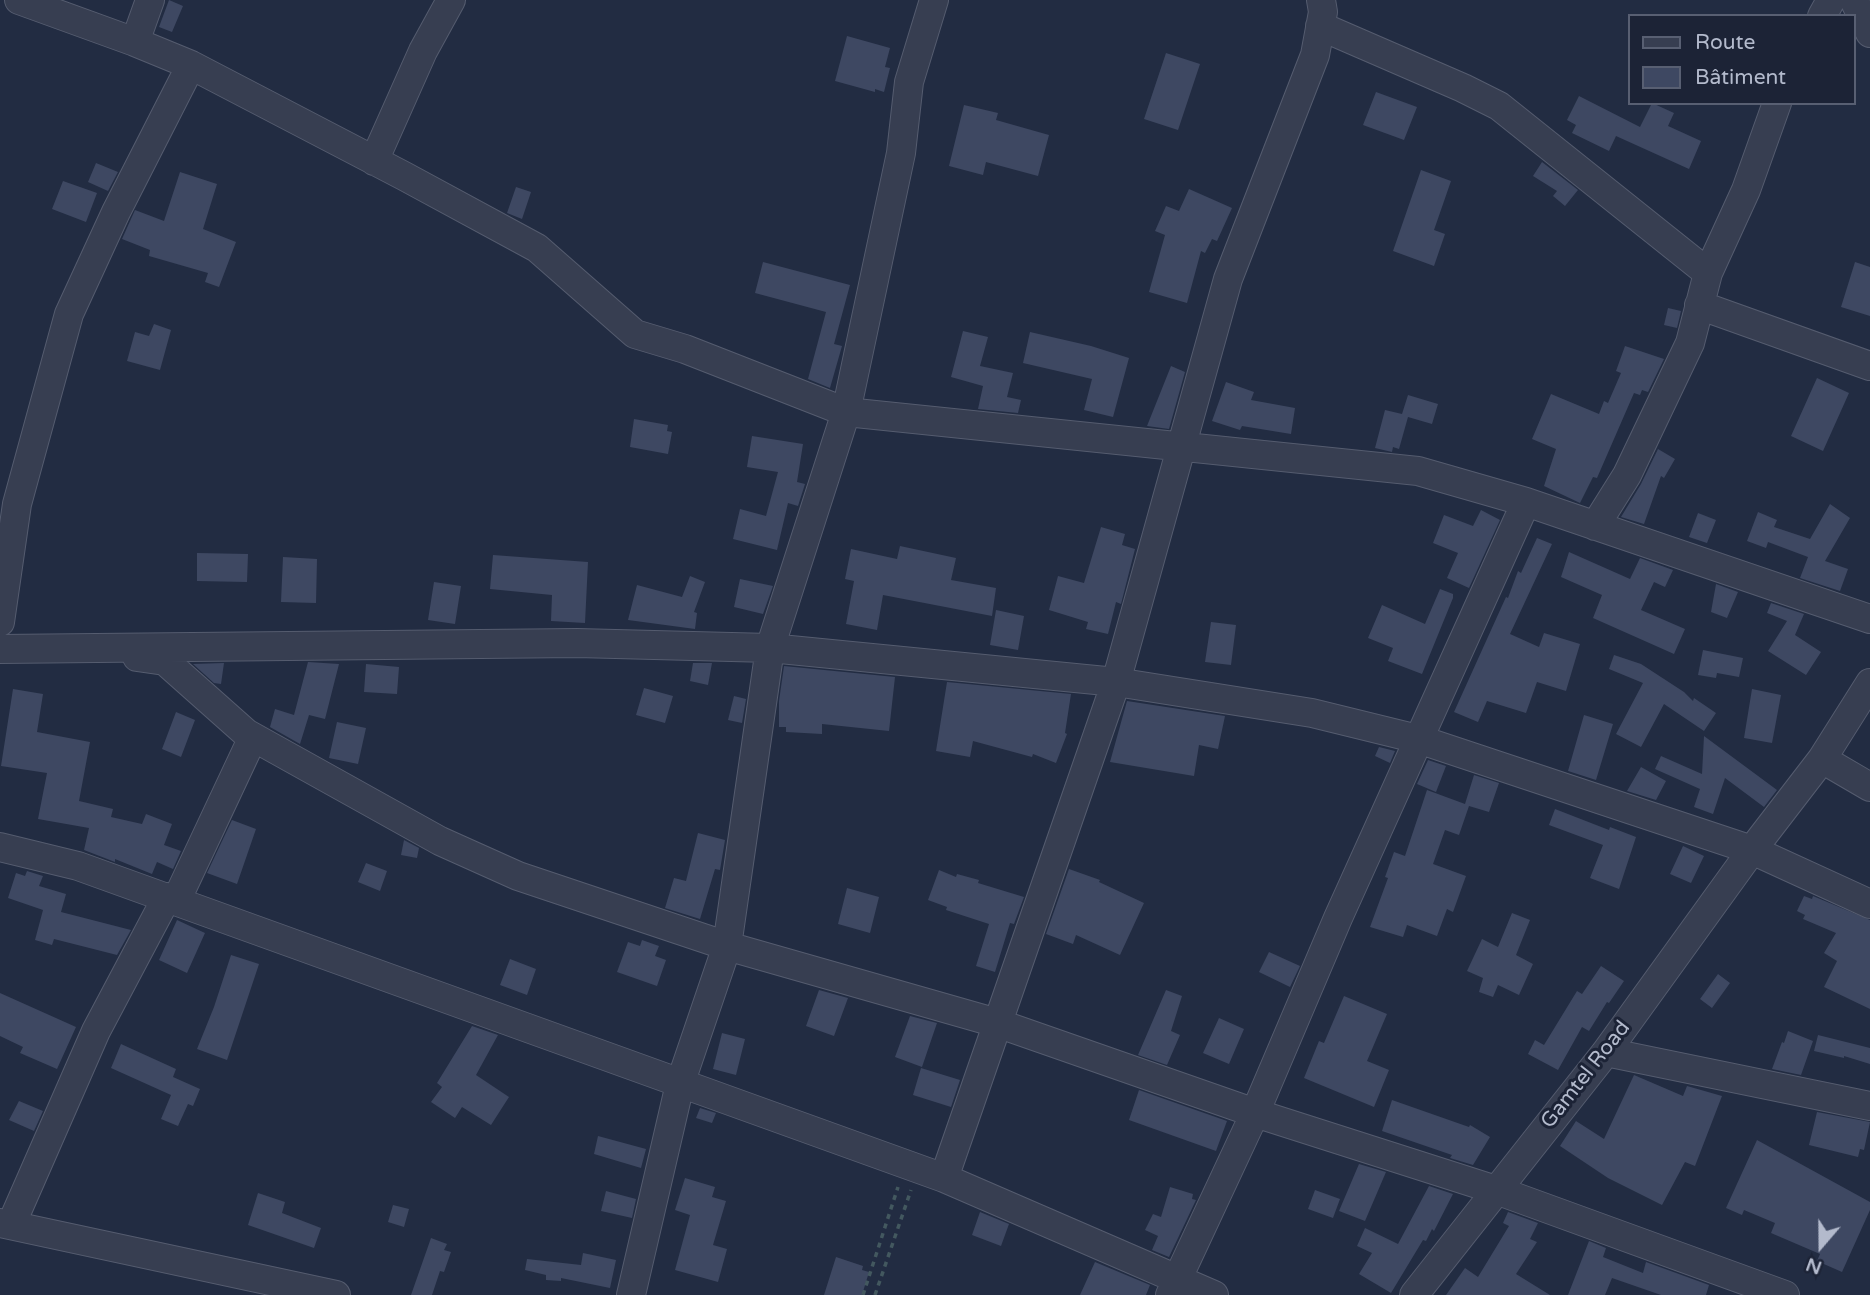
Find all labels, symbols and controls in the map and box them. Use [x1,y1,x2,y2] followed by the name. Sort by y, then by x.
[1629,14,1856,105] legend
[1695,30,1755,55] text: Route
[1695,65,1786,90] text: Bâtiment
[1536,1016,1636,1134] street label: Gamtel Road
[1786,1211,1856,1281] north arrow
[1803,1253,1825,1279] text: N

